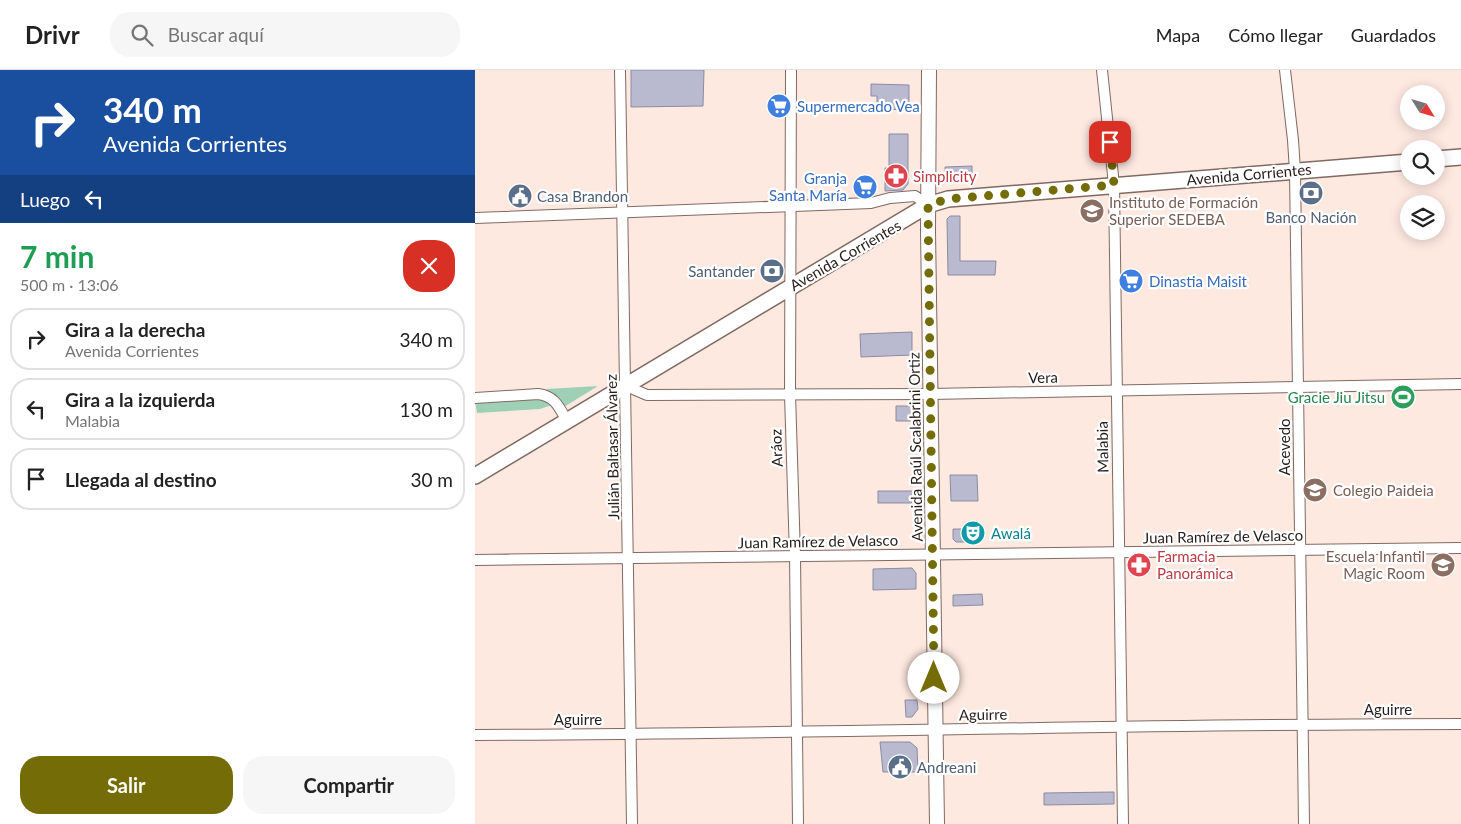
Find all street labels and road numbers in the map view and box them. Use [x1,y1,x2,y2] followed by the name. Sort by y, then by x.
[1186,160,1312,188] street label: Avenida Corrientes
[786,216,904,294] street label: Avenida Corrientes
[904,352,926,542] street label: Avenida Raúl Scalabrini Ortiz
[1028,368,1058,386] street label: Vera
[602,374,622,520] street label: Julián Baltasar Álvarez
[1275,418,1293,476] street label: Acevedo
[1093,421,1111,473] street label: Malabia
[766,428,786,467] street label: Aráoz
[1143,526,1303,546] street label: Juan Ramírez de Velasco
[738,531,898,551] street label: Juan Ramírez de Velasco
[1364,700,1412,718] street label: Aguirre
[959,705,1007,723] street label: Aguirre
[554,710,602,728] street label: Aguirre

